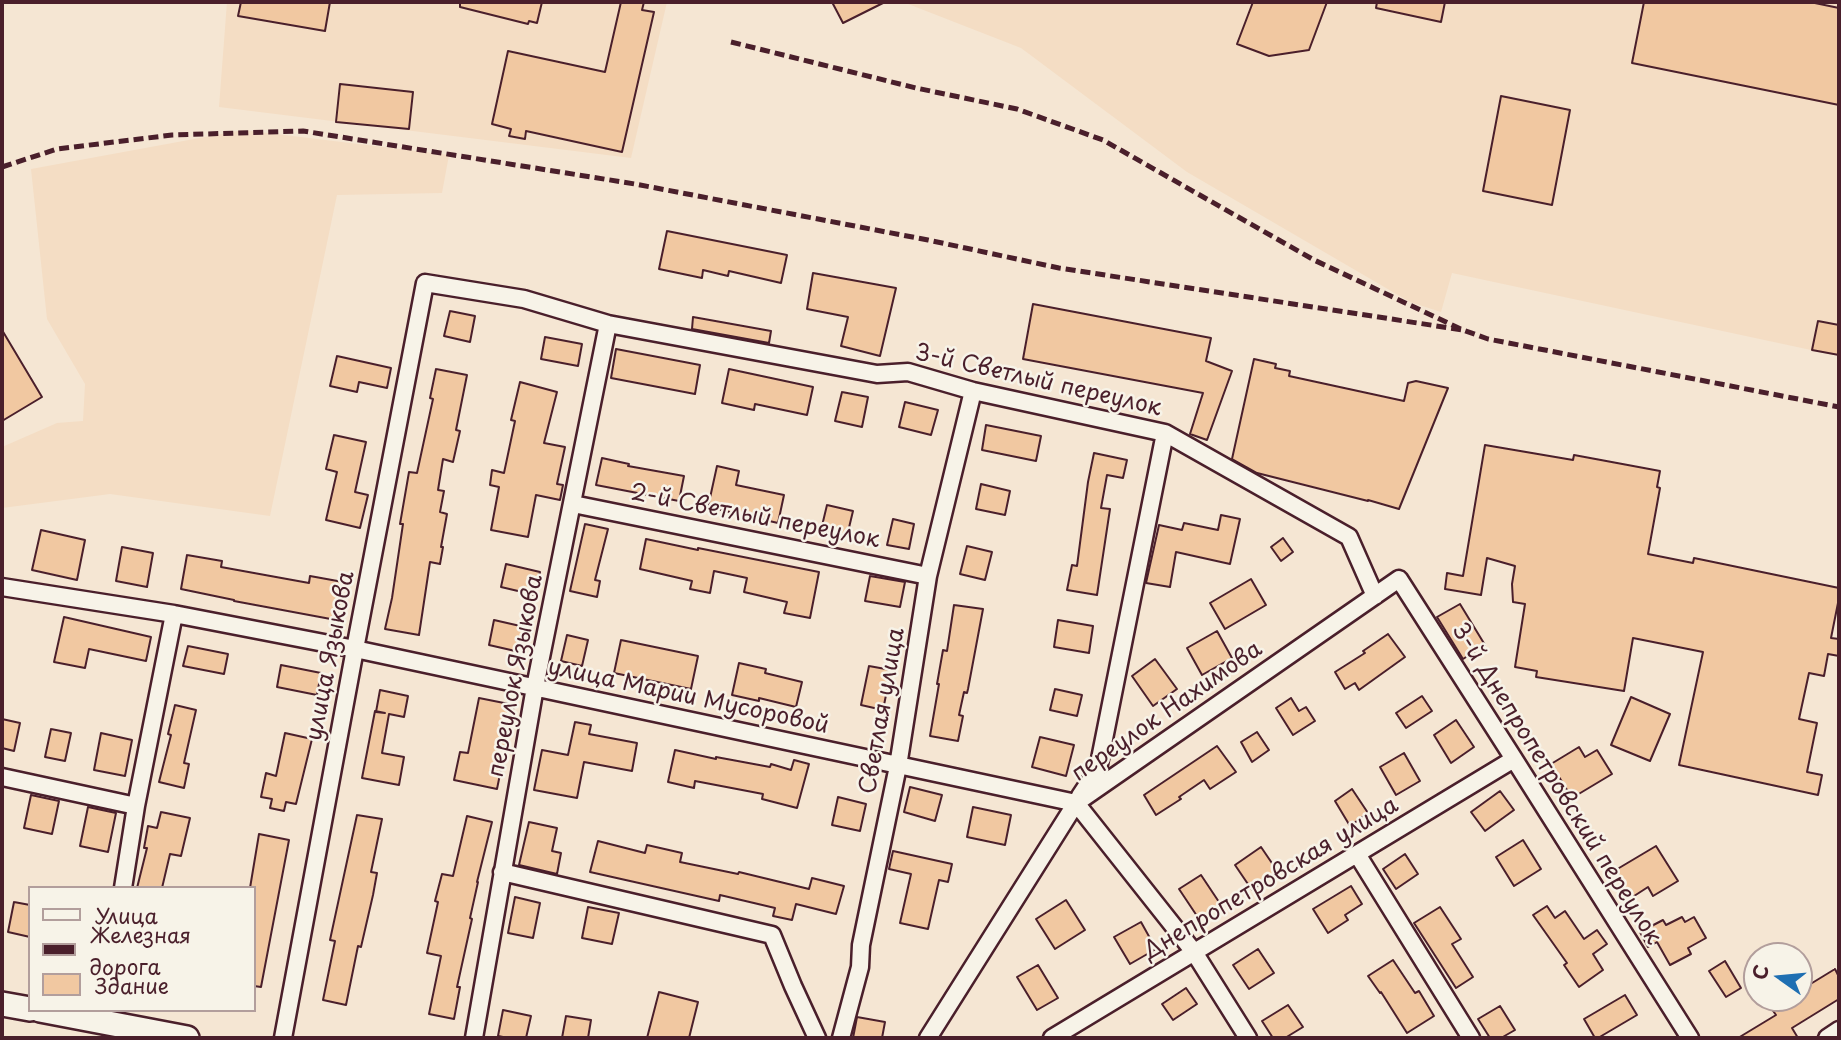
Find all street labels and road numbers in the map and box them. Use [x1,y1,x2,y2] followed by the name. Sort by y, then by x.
[912,339,1164,423] street label: 3-й Светлый переулок
[628,479,882,555] street label: 2-й Светлый переулок
[301,569,361,743] street label: улица Языкова
[483,572,549,780] street label: переулок Языкова
[1445,618,1667,950] street label: 3-й Днепропетровский переулок
[855,626,911,796] street label: Светлая улица
[1066,636,1268,788] street label: переулок Нахимова
[545,654,831,740] street label: улица Марии Мусоровой
[1139,792,1403,966] street label: Днепропетровская улица

